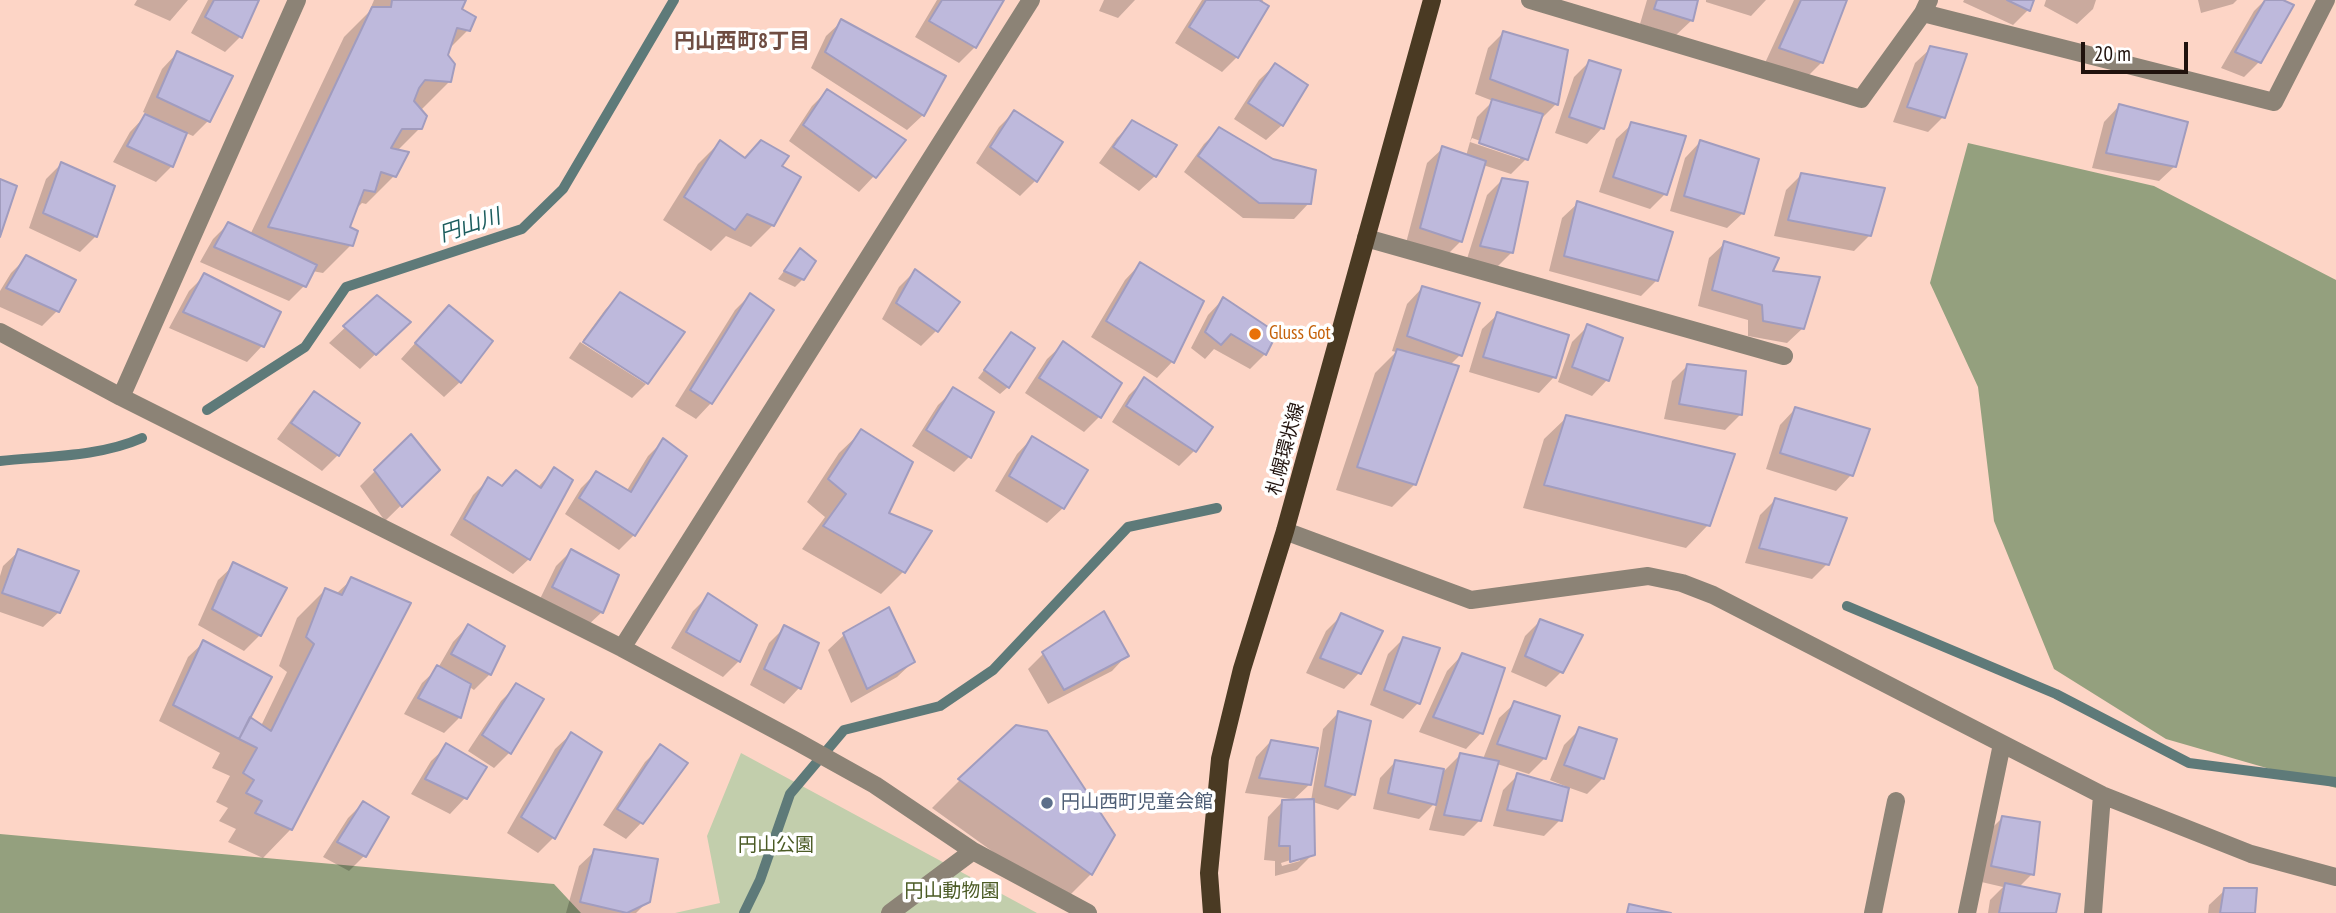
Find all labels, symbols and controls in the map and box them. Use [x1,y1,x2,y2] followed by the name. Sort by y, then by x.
[2084,28,2191,72] scale bar
[674,29,810,55] district label: 円山西町8丁目
[2094,40,2131,67] text: 20 m
[436,204,504,248] water label: 円山川
[1269,323,1331,345] place label: Gluss Got
[1247,326,1263,342] marker: Gluss Got
[1263,400,1309,498] street label: 札幌環状線
[1061,792,1213,814] place label: 円山西町児童会館
[1039,795,1055,811] marker: 円山西町児童会館
[738,835,814,857] park label: 円山公園
[905,881,999,903] park label: 円山動物園

